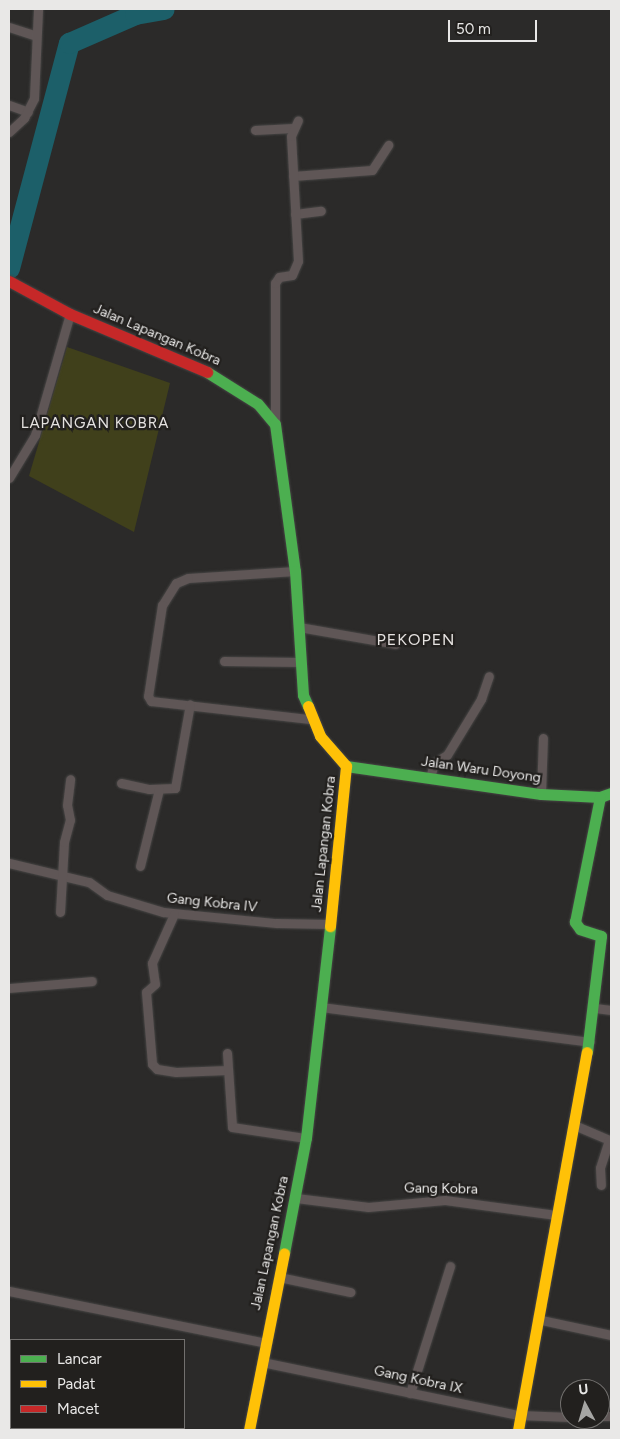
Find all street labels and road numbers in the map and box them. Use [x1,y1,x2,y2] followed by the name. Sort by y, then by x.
[91,301,223,369] street label: Jalan Lapangan Kobra
[420,753,542,787] street label: Jalan Waru Doyong
[308,775,340,913] street label: Jalan Lapangan Kobra
[166,890,258,916] street label: Gang Kobra IV
[248,1174,292,1312] street label: Jalan Lapangan Kobra
[404,1180,478,1198] street label: Gang Kobra
[372,1362,464,1398] street label: Gang Kobra IX

